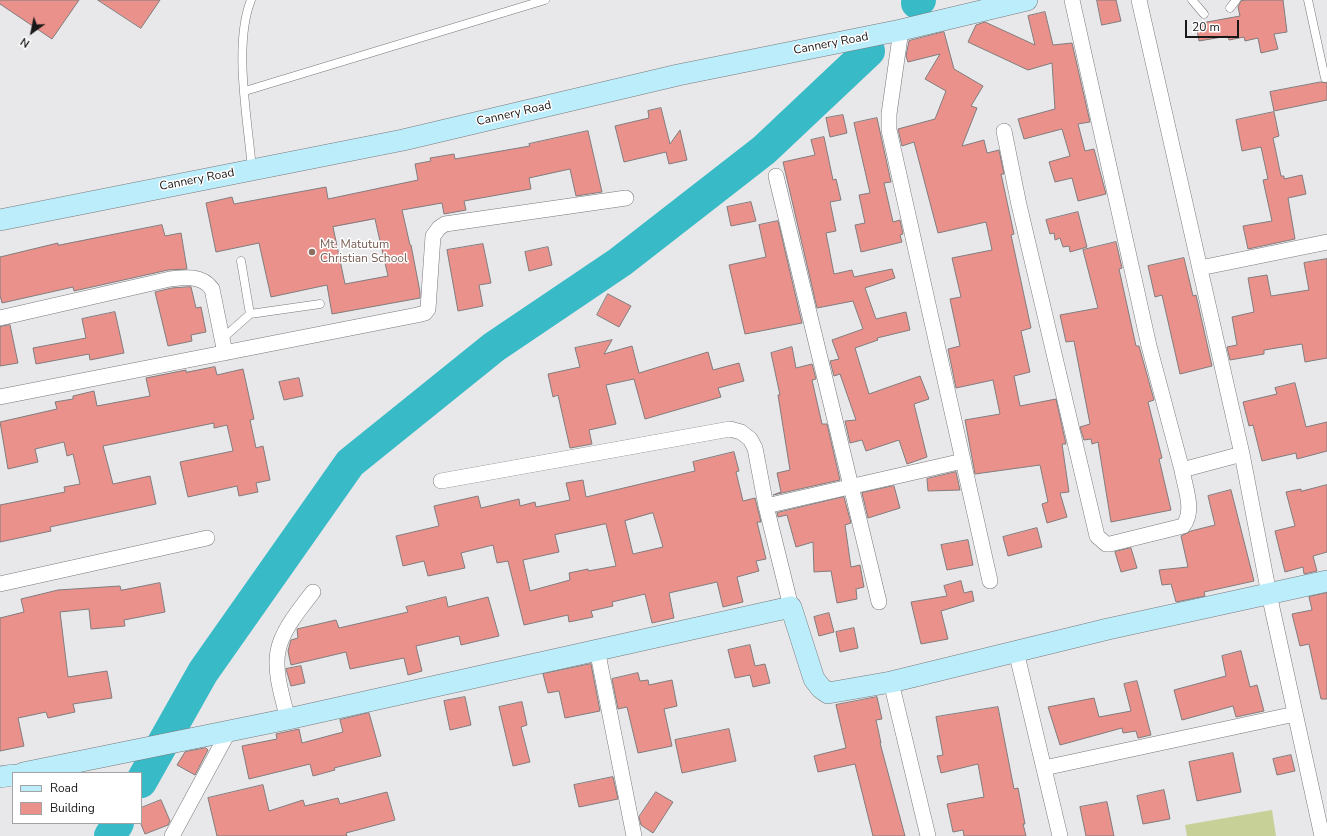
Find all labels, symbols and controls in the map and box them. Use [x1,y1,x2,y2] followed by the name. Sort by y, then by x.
[12,12,52,52] north arrow
[1187,12,1241,38] scale bar
[1192,19,1220,35] text: 20 m
[792,30,870,58] street label: Cannery Road
[18,34,33,51] text: N
[475,98,553,130] street label: Cannery Road
[158,166,236,194] street label: Cannery Road
[320,238,408,266] place label: Mt. Matutum Christian School
[307,247,317,257] marker: Mt. Matutum Christian School
[12,772,142,824] legend
[50,780,78,796] text: Road
[50,800,95,816] text: Building

